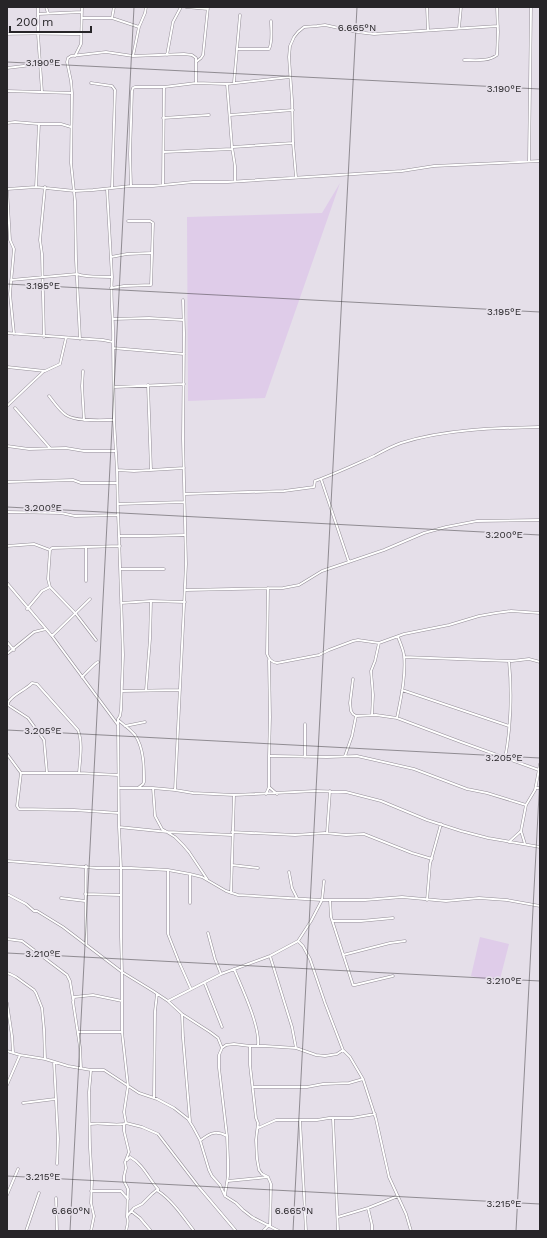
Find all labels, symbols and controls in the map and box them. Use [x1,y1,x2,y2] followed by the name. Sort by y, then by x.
[10,8,91,34] scale bar
[16,15,53,29] text: 200 m
[338,22,376,33] text: 6.665°N
[26,57,60,68] text: 3.190°E
[487,83,521,94] text: 3.190°E
[26,280,60,291] text: 3.195°E
[487,306,521,317] text: 3.195°E
[24,502,62,513] text: 3.200°E
[485,529,523,540] text: 3.200°E
[24,725,62,736] text: 3.205°E
[485,752,523,763] text: 3.205°E
[25,948,61,959] text: 3.210°E
[486,975,522,986] text: 3.210°E
[25,1171,61,1182] text: 3.215°E
[486,1198,522,1209] text: 3.215°E
[52,1205,90,1216] text: 6.660°N
[275,1205,313,1216] text: 6.665°N

